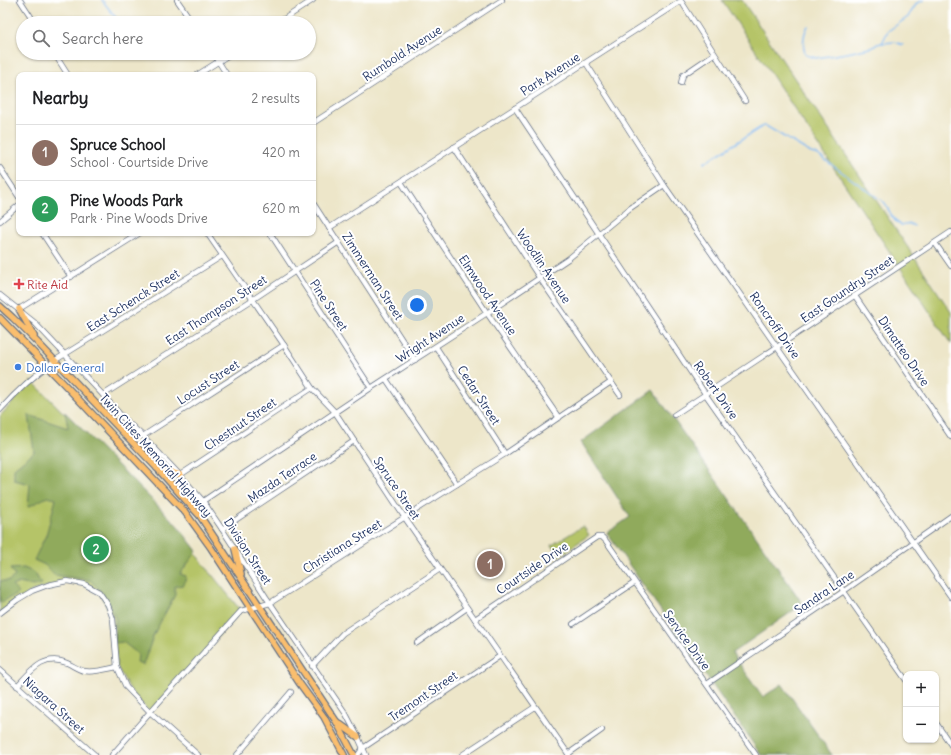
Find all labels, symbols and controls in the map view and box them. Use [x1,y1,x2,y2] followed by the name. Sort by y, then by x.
[16,16,316,60] search box
[360,22,444,84] street label: Rumbold Avenue
[30,27,52,49] icon: search
[62,29,143,48] text: Search here
[517,49,583,99] street label: Park Avenue
[32,87,88,109] text: Nearby
[251,90,300,107] text: 2 results
[70,135,166,154] text: Spruce School
[42,144,48,161] text: 1
[262,144,300,161] text: 420 m
[70,154,208,171] text: School · Courtside Drive
[70,191,183,210] text: Pine Woods Park
[41,200,49,217] text: 2
[262,200,300,217] text: 620 m
[70,210,208,227] text: Park · Pine Woods Drive
[514,226,574,306] street label: Woodlin Avenue
[339,230,407,322] street label: Zimmerman Street
[456,252,520,338] street label: Elmwood Avenue
[798,252,896,326] street label: East Goundry Street
[84,265,182,335] street label: East Schenck Street
[163,272,269,348] street label: East Thompson Street
[27,277,68,292] place label: Rite Aid
[307,277,351,333] street label: Pine Street
[14,279,24,289] marker: Rite Aid
[747,289,803,361] street label: Roncroff Drive
[407,295,427,315] your location
[393,310,467,366] street label: Wright Avenue
[875,313,933,389] street label: Dimatteo Drive
[174,356,242,408] street label: Locust Street
[690,358,742,422] street label: Robert Drive
[26,360,104,375] place label: Dollar General
[13,362,23,372] marker: Dollar General
[454,363,504,427] street label: Cedar Street
[97,390,215,520] street label: Twin Cities Memorial Highway
[201,394,279,454] street label: Chestnut Street
[245,449,319,505] street label: Mazda Terrace
[370,454,424,522] street label: Spruce Street
[221,515,275,587] street label: Division Street
[300,516,384,576] street label: Christiana Street
[83,534,109,564] pin: 2
[493,538,571,598] street label: Courtside Drive
[477,549,503,579] pin: 1
[791,567,857,617] street label: Sandra Lane
[660,607,714,673] street label: Service Drive
[386,668,460,724] street label: Tremont Street
[903,671,939,743] map controls
[903,671,939,707] button: +
[20,673,88,737] street label: Niagara Street
[903,707,939,743] button: −

